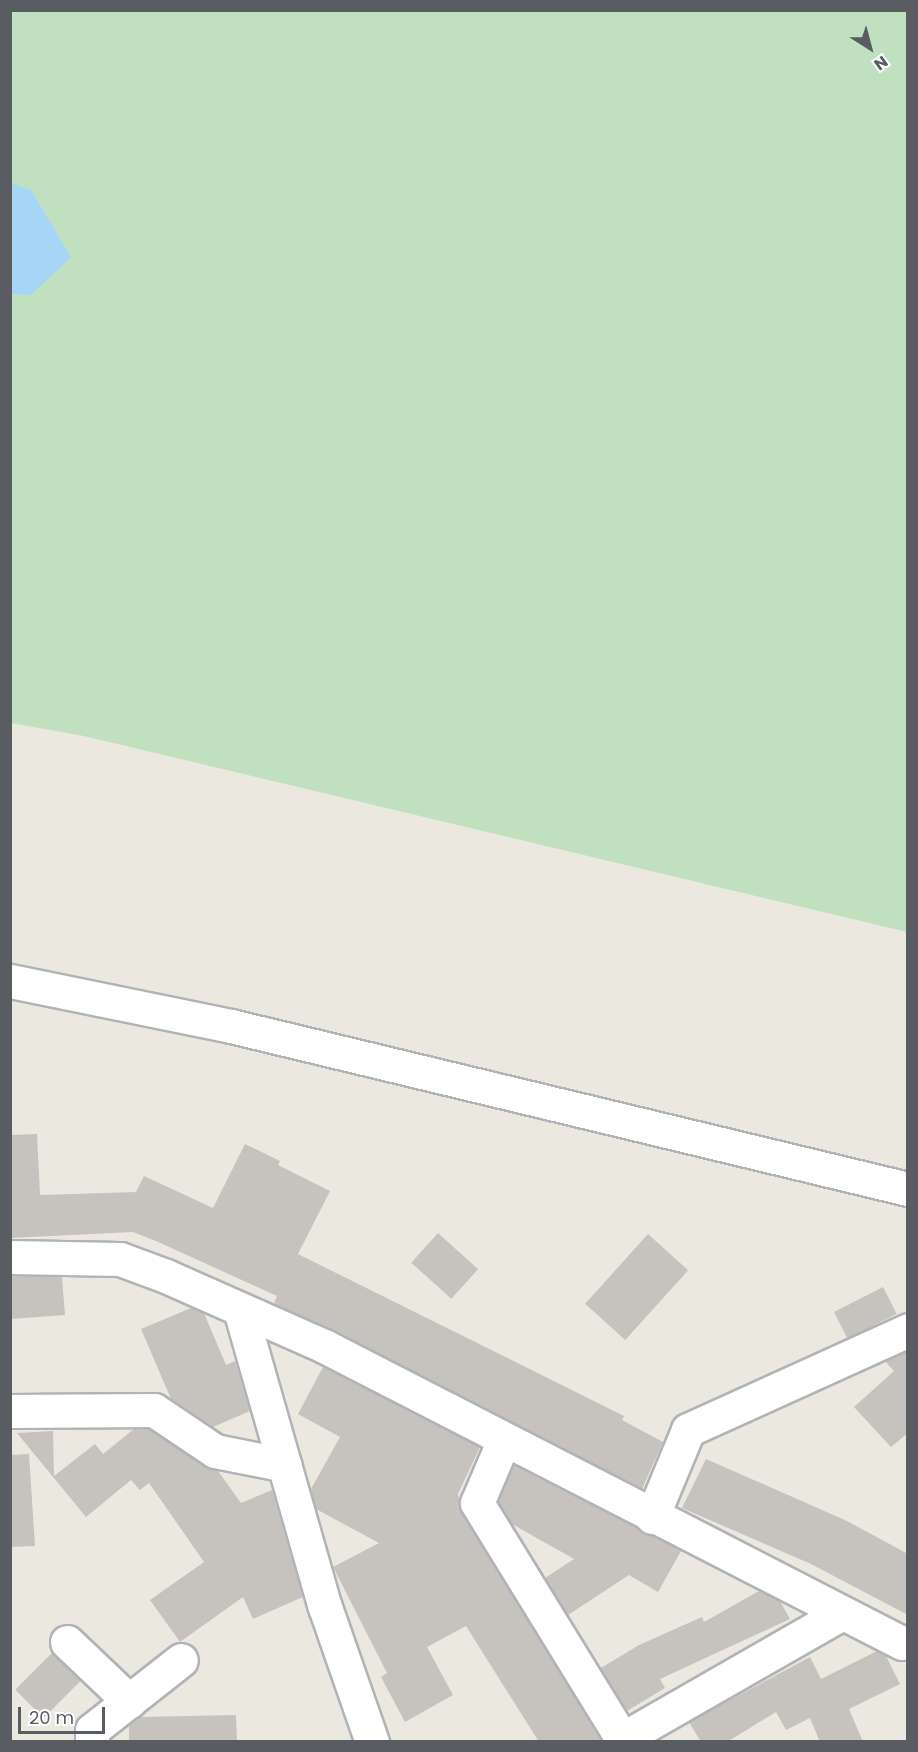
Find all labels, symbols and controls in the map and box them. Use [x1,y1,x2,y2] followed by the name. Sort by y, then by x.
[840,18,900,78] north arrow
[869,50,893,76] text: N
[21,1695,108,1733] scale bar
[29,1705,74,1730] text: 20 m

